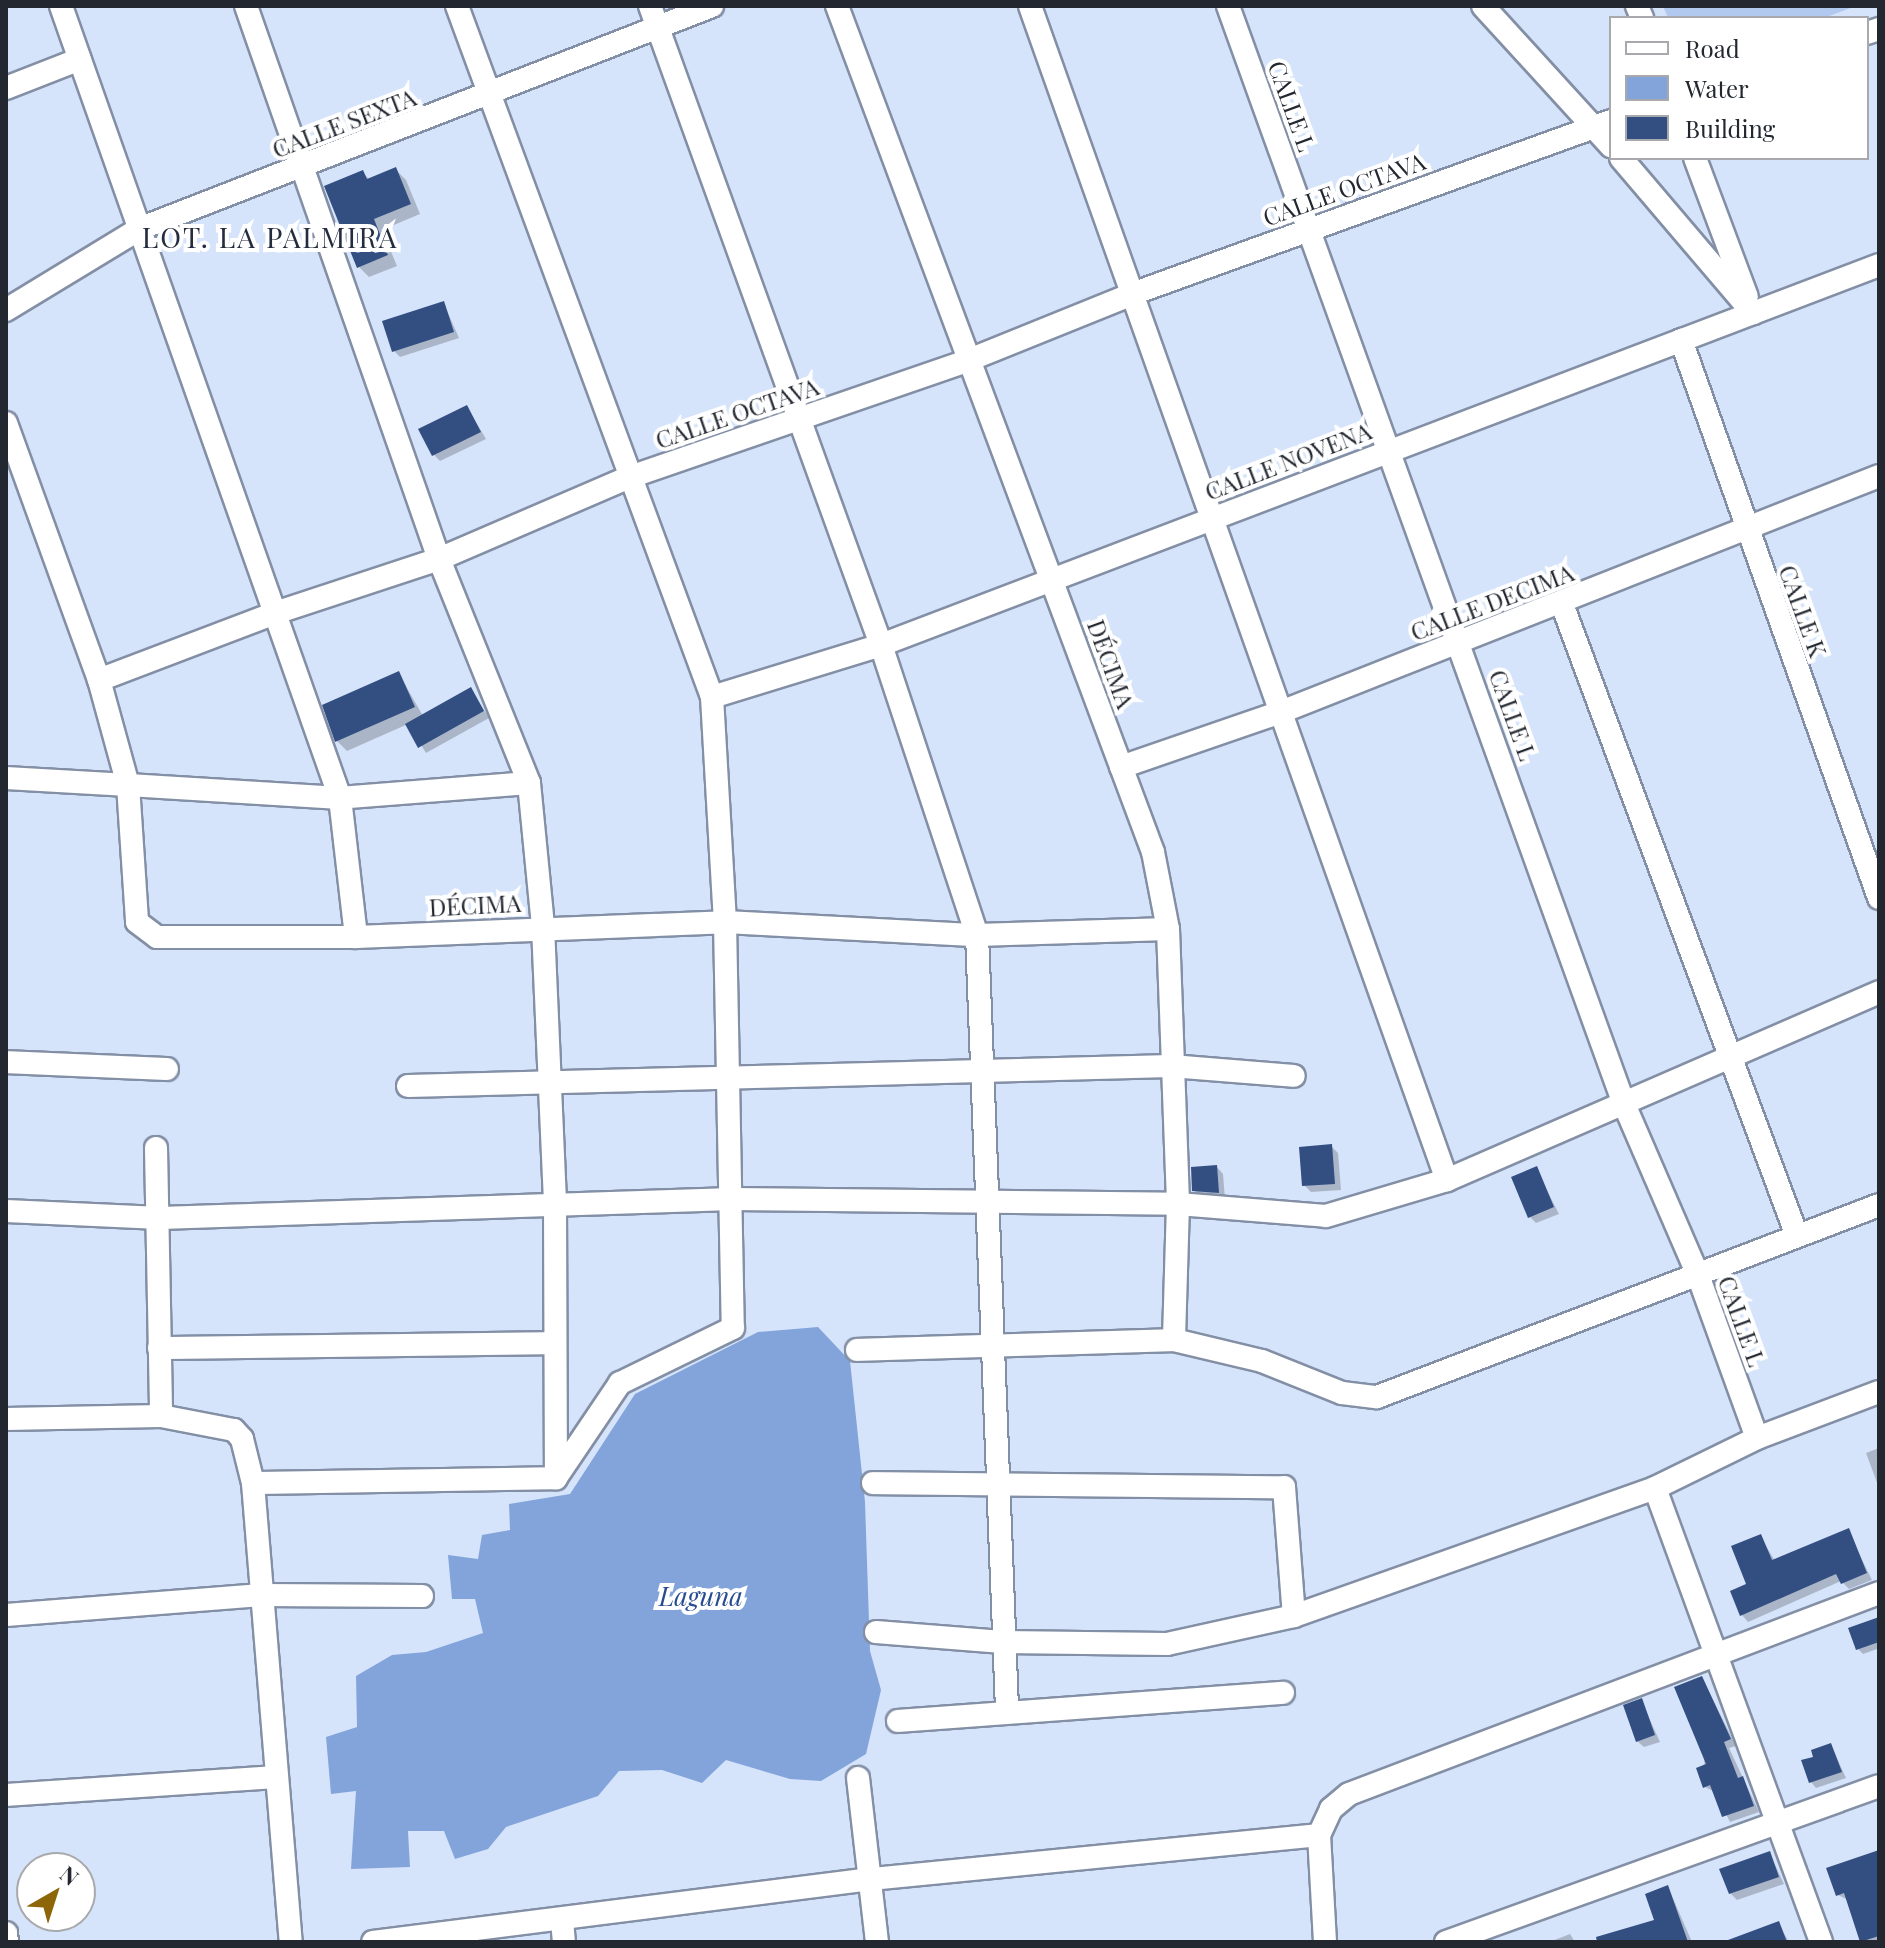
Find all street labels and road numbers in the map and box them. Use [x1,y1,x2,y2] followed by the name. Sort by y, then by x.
[1262,57,1322,155] street label: CALLE L
[268,82,420,164] street label: CALLE SEXTA
[1259,146,1429,232] street label: CALLE OCTAVA
[652,372,822,454] street label: CALLE OCTAVA
[1201,416,1375,506] street label: CALLE NOVENA
[1406,558,1578,646] street label: CALLE DECIMA
[1773,561,1833,661] street label: CALLE K
[1082,616,1140,712] street label: DÉCIMA
[1483,666,1543,764] street label: CALLE L
[428,888,522,922] street label: DÉCIMA
[1712,1272,1772,1370] street label: CALLE L

